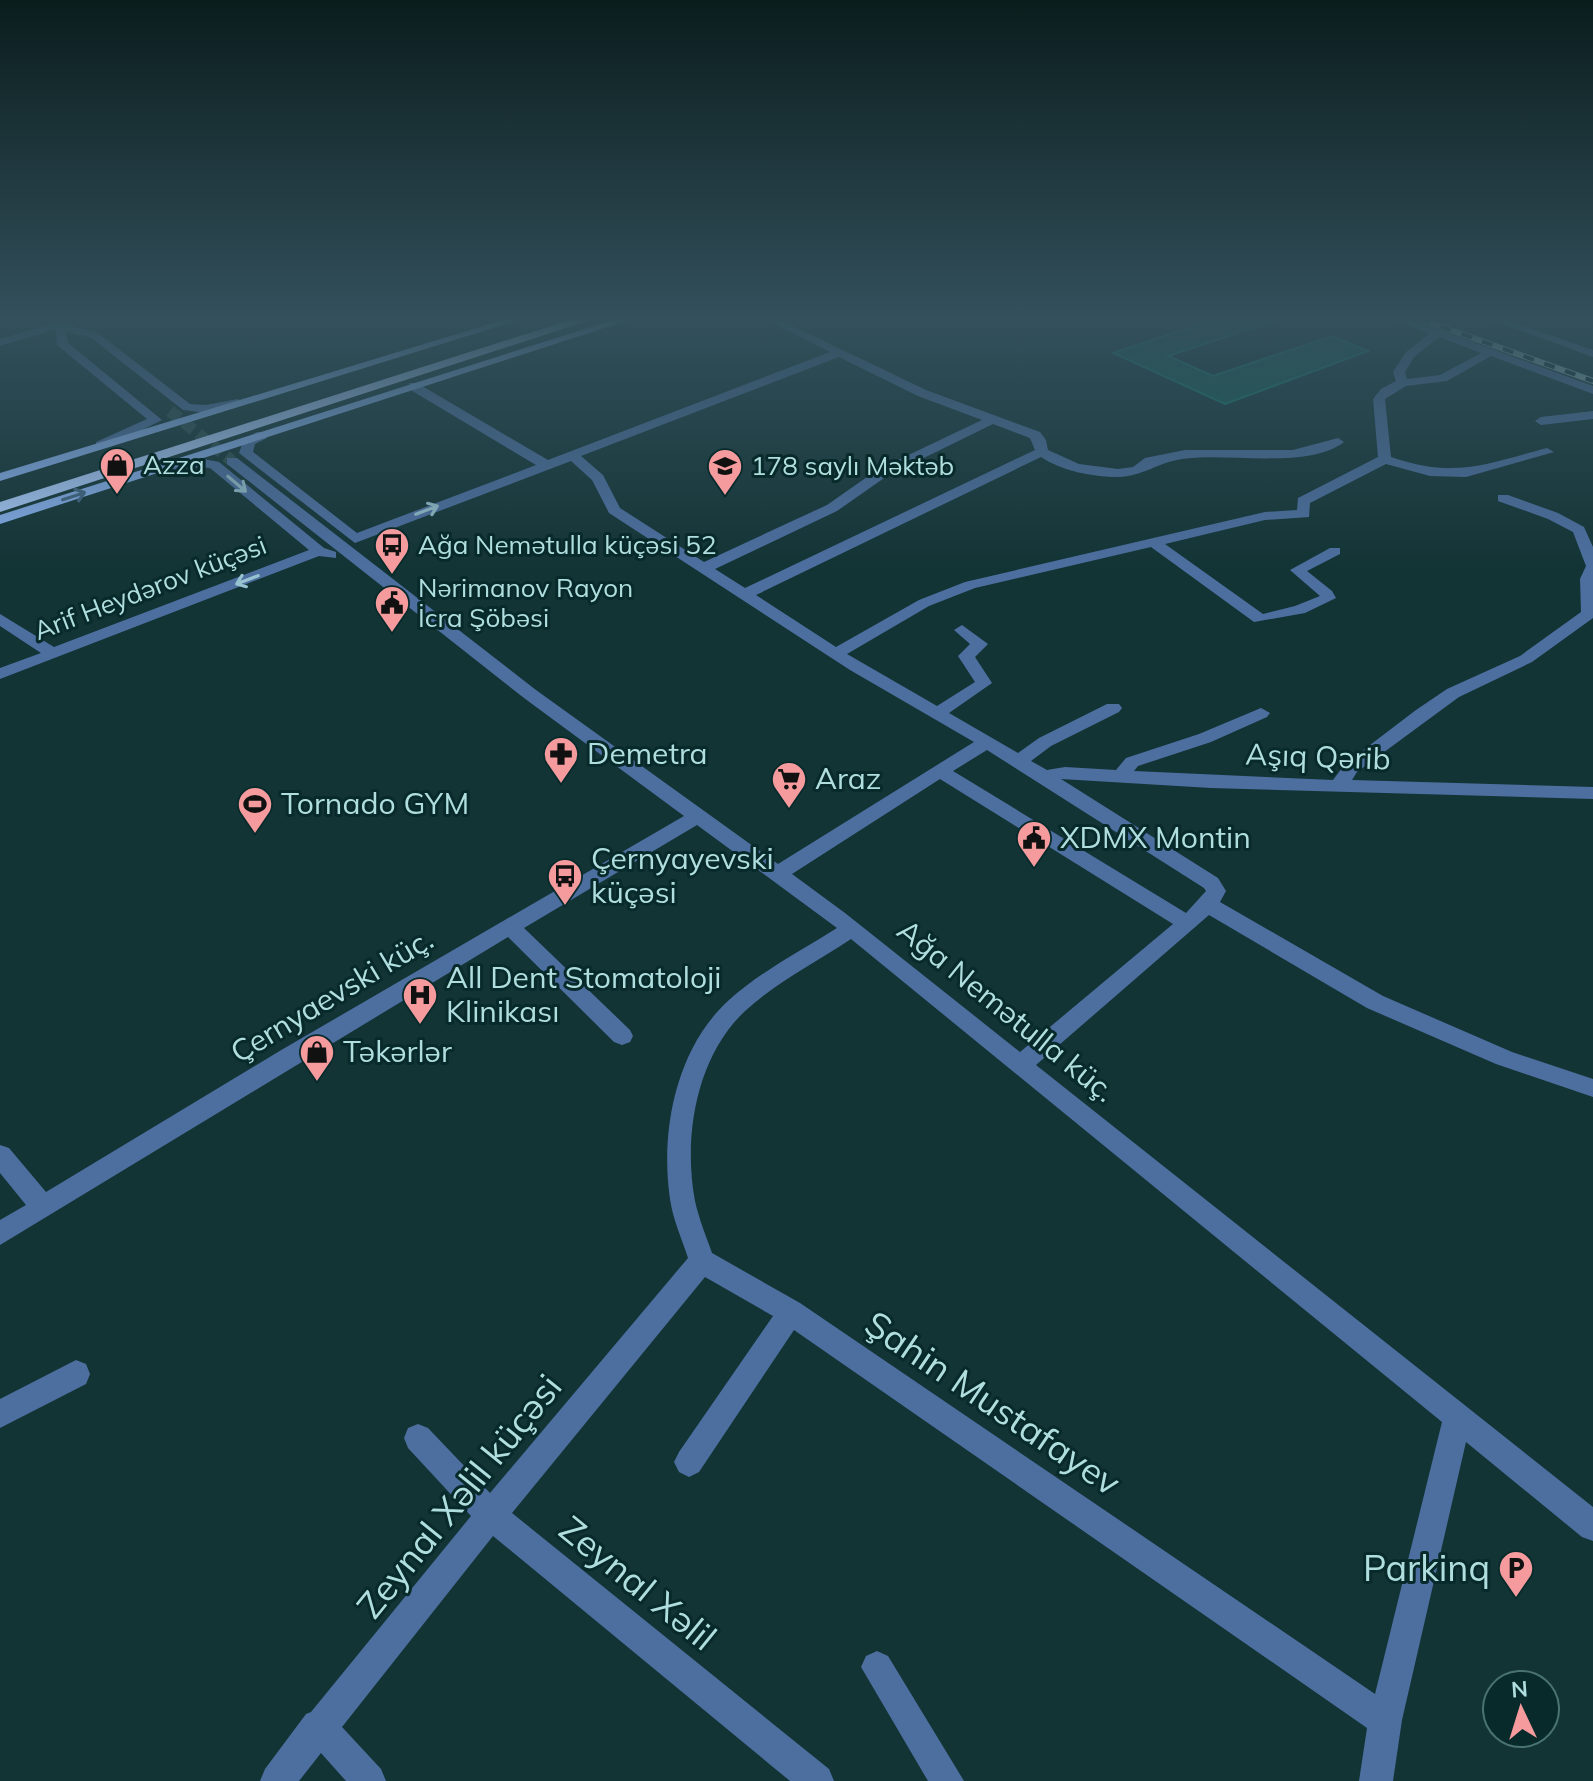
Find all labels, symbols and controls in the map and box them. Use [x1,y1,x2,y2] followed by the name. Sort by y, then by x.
[98,446,136,496] shop icon: Azza
[706,447,744,497] school or university icon: 178 saylı Məktəb
[143,448,205,481] place label: Azza
[751,449,954,482] place label: 178 saylı Məktəb
[226,475,247,493] one-way arrow
[61,488,87,503] one-way arrow
[414,502,439,516] one-way arrow
[373,526,411,576] bus stop icon: Ağa Nemətulla küçəsi 52
[29,528,271,647] street label: Arif Heydərov küçəsi
[418,528,717,561] place label: Ağa Nemətulla küçəsi 52
[418,571,633,634] place label: Nərimanov Rayon İcra Şöbəsi
[235,573,260,588] one-way arrow
[373,584,411,634] public building icon: Nərimanov Rayon İcra Şöbəsi
[587,734,708,772] place label: Demetra
[1245,734,1391,778] street label: Aşıq Qərib
[542,735,580,785] pharmacy icon: Demetra
[815,759,881,797] place label: Araz
[770,760,808,810] supermarket icon: Araz
[281,784,469,822] place label: Tornado GYM
[236,785,274,835] sports icon: Tornado GYM
[1060,818,1251,856] place label: XDMX Montin
[1015,819,1053,869] public building icon: XDMX Montin
[591,839,774,911] place label: Çernyayevski küçəsi
[546,857,584,907] bus stop icon: Çernyayevski küçəsi
[890,911,1123,1110] street label: Ağa Nemətulla küç.
[223,920,440,1071] street label: Çernyaevski küç.
[446,958,721,1030] place label: All Dent Stomatoloji Klinikası
[401,976,439,1026] hospital icon: All Dent Stomatoloji Klinikası
[343,1032,452,1070] place label: Təkərlər
[298,1033,336,1083] shop icon: Təkərlər
[857,1300,1130,1505] street label: Şahin Mustafayev
[346,1365,571,1627] street label: Zeynal Xəlil küçəsi
[551,1506,726,1659] street label: Zeynal Xəlil
[1363,1545,1490,1590] place label: Parkinq
[1497,1549,1535,1599] parking icon: Parkinq
[1481,1669,1561,1749] north arrow
[1510,1675,1529,1704] text: N

